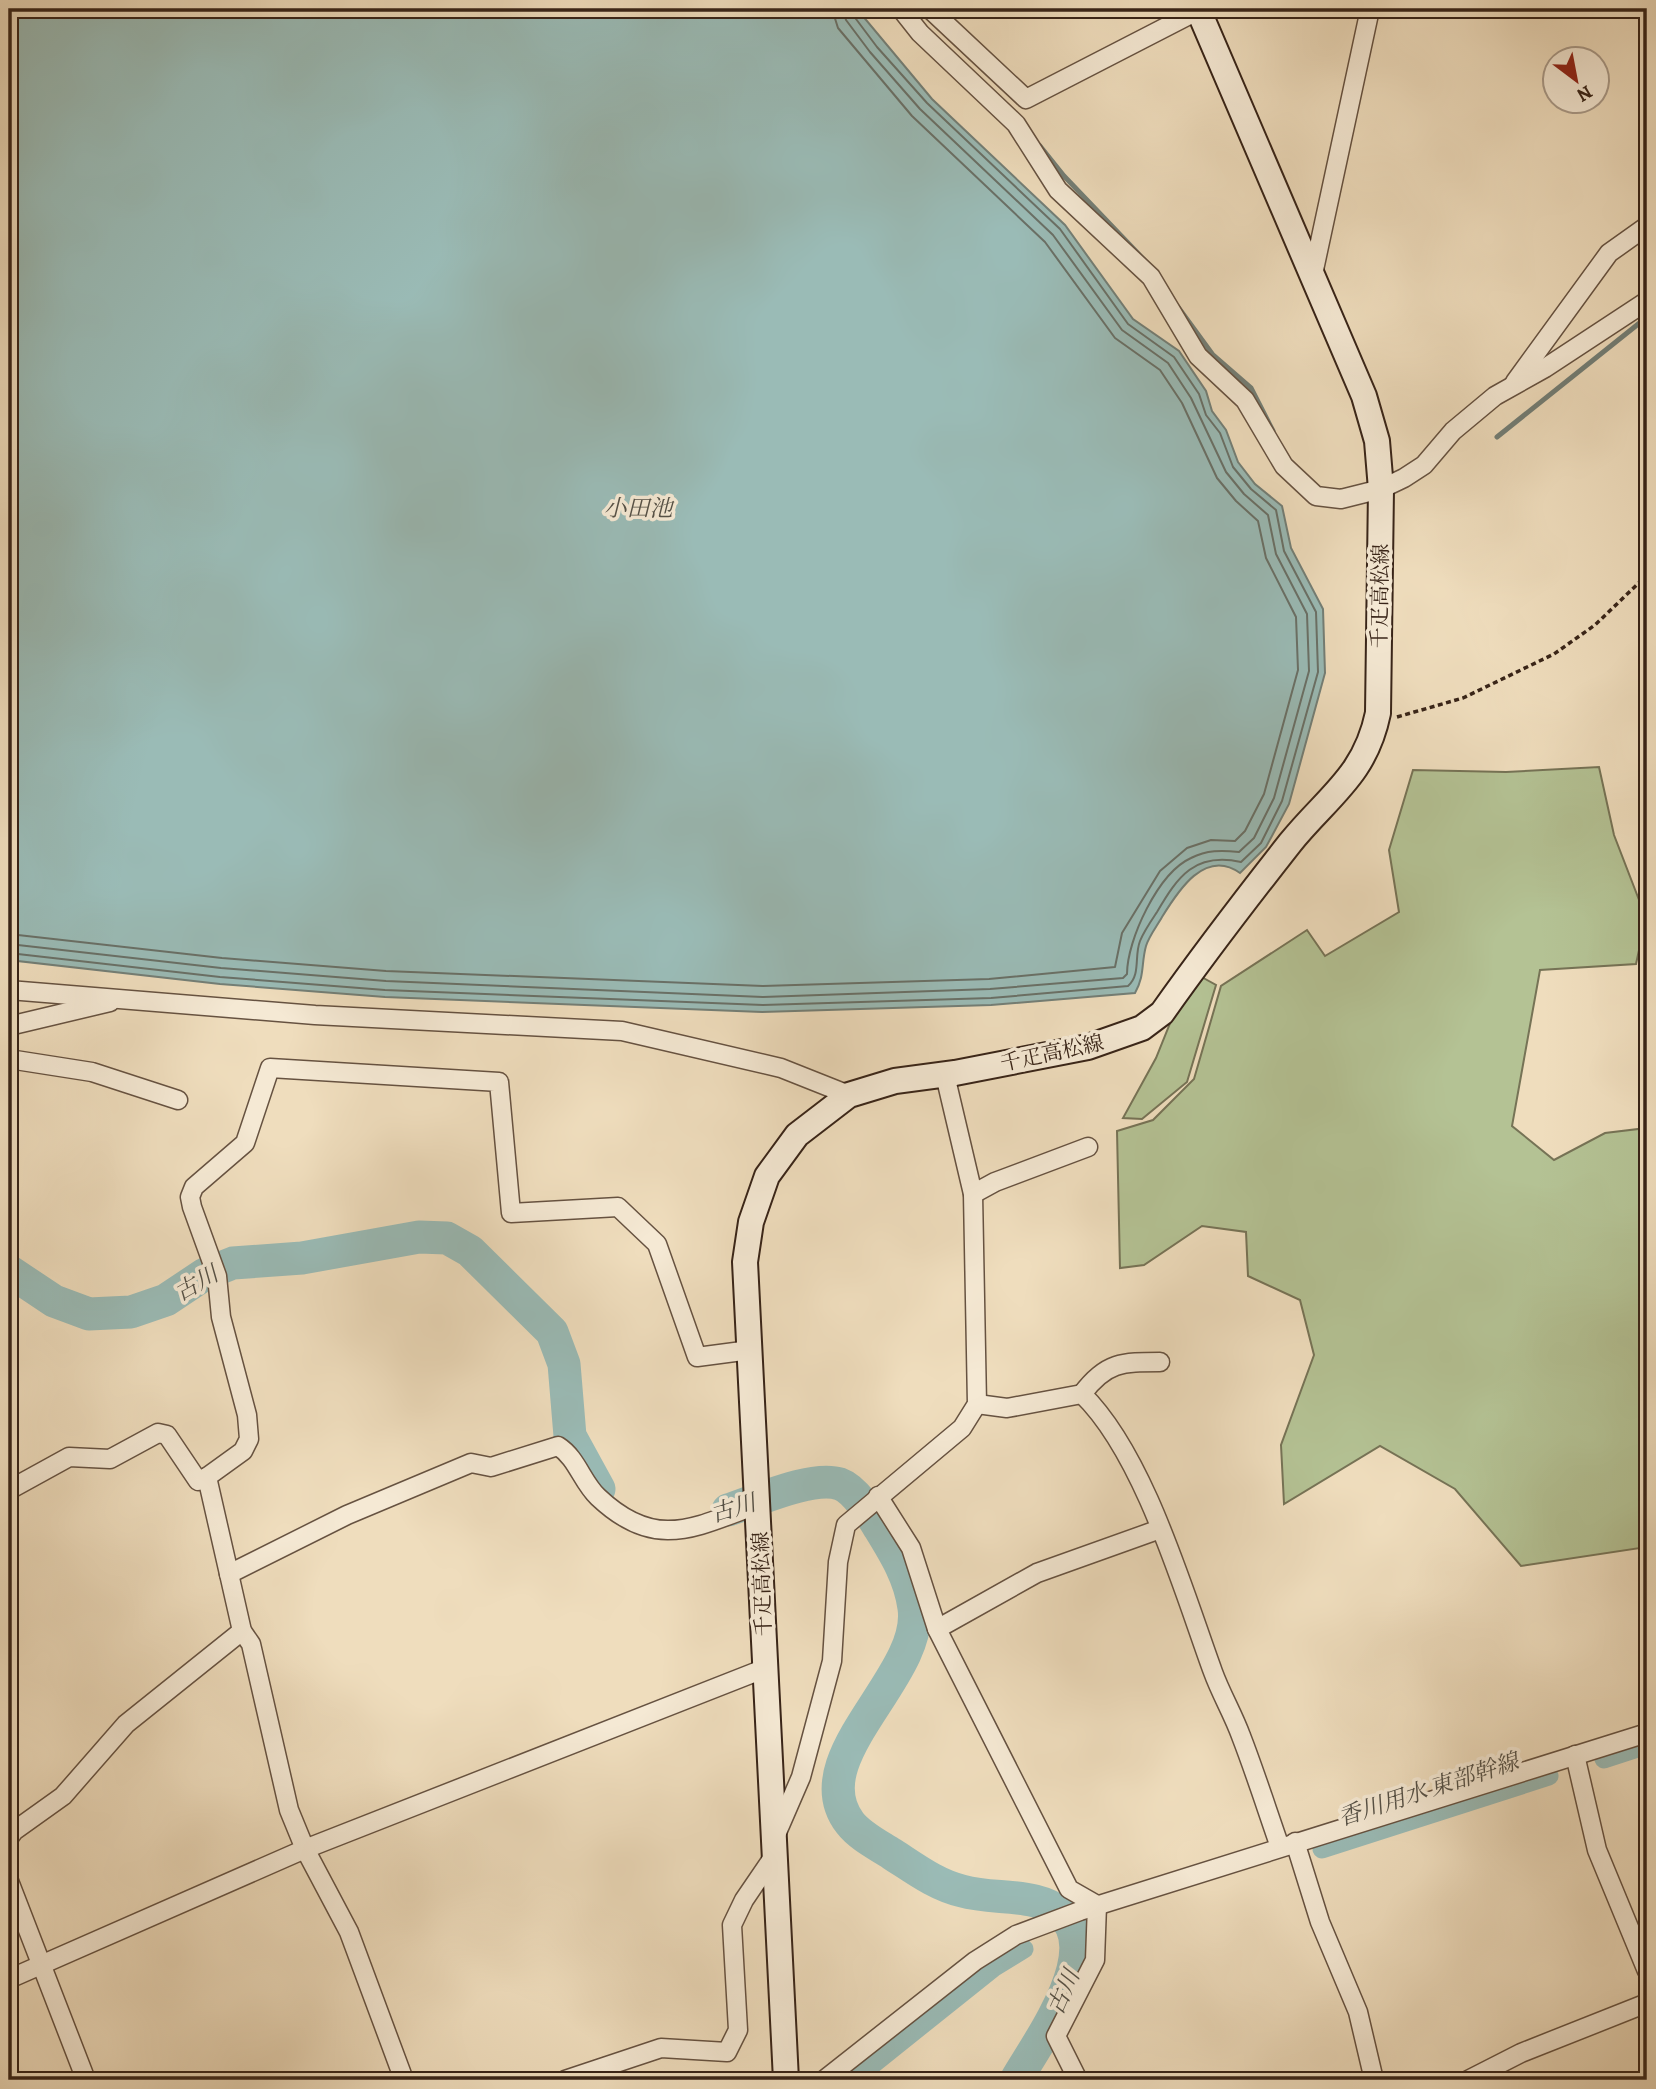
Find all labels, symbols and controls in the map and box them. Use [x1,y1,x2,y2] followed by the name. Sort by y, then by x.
[1540,46,1610,116] north arrow
[1572,79,1597,108] text: N
[604,493,676,524] water label: 小田池
[1365,543,1395,649] street label: 千疋高松線
[998,1028,1106,1078] street label: 千疋高松線
[169,1257,227,1308] water label: 古川
[707,1486,763,1530] water label: 古川
[746,1531,778,1637] street label: 千疋高松線
[1334,1745,1525,1833] water label: 香川用水 東部幹線
[1040,1962,1088,2020] water label: 古川

